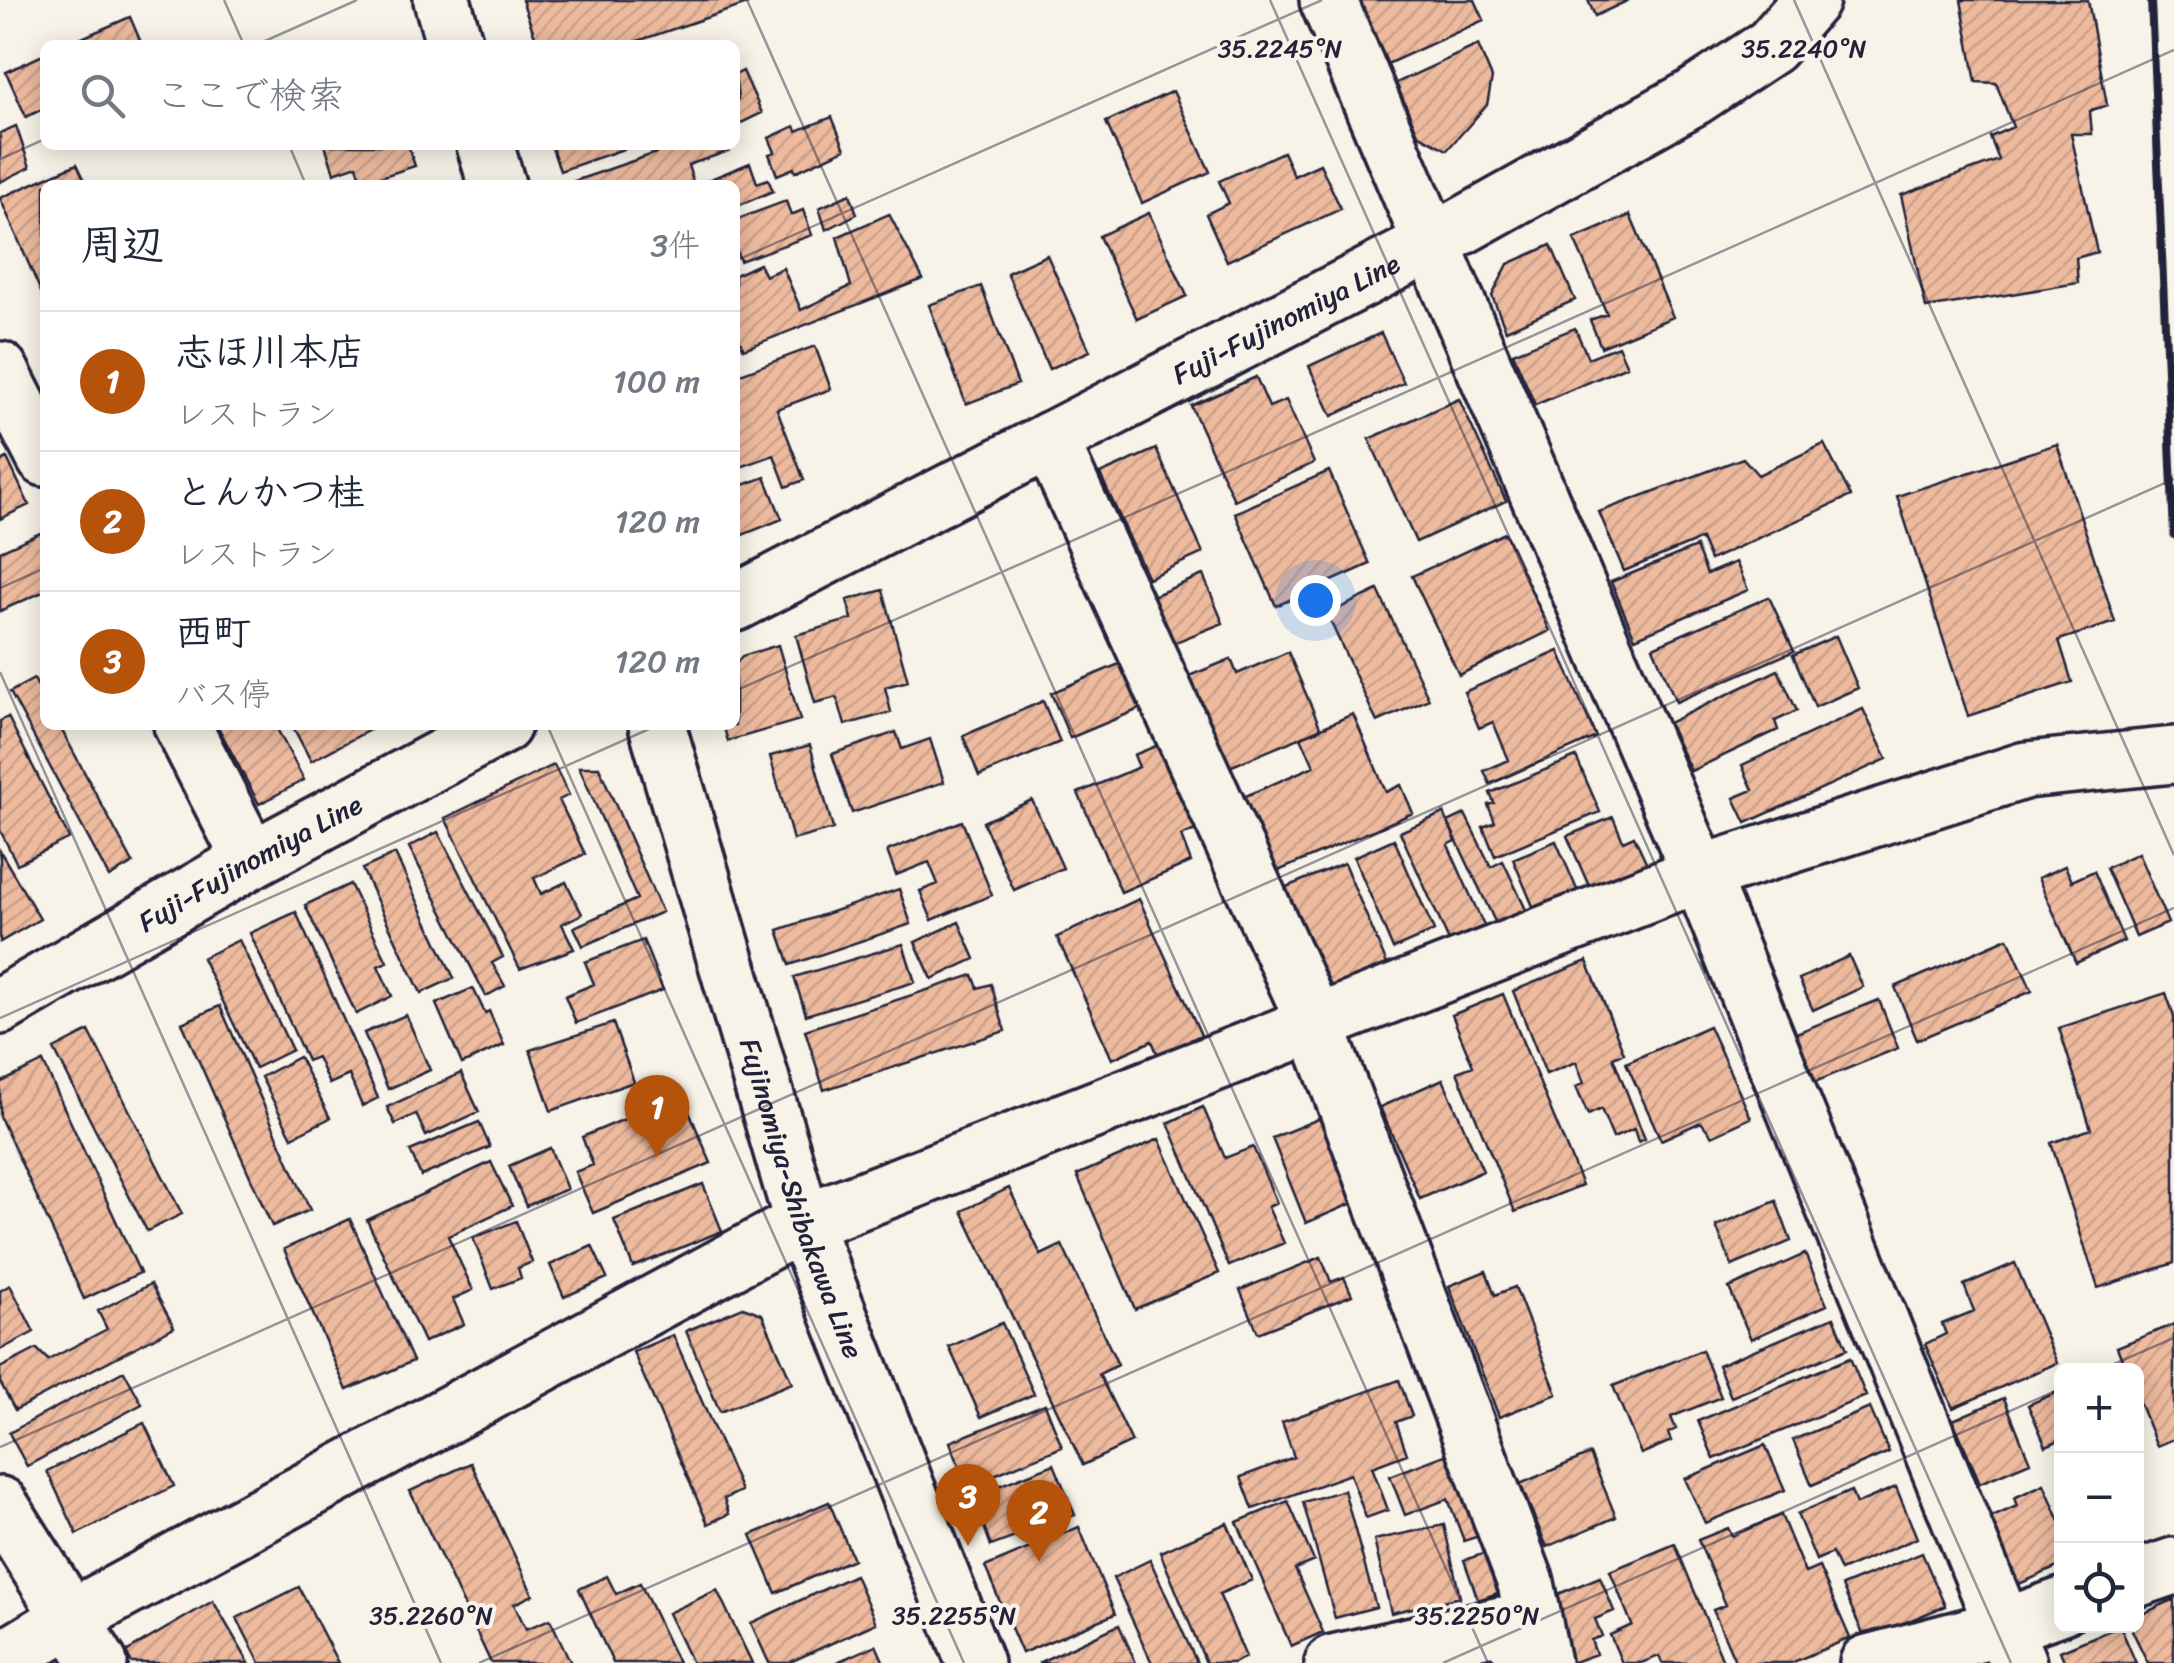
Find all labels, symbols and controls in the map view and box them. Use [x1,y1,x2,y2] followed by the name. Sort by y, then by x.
[1218,26,1343,71] text: 35.2245°N
[1742,26,1867,71] text: 35.2240°N
[40,40,740,150] search box
[155,62,345,129] text: ここで検索
[75,68,130,123] icon: search
[80,208,164,282] text: 周辺
[650,217,700,274] text: 3件
[1163,240,1409,398] street label: Fuji-Fujinomiya Line
[175,319,365,386] text: 志ほ川本店
[106,353,119,410] text: 1
[613,353,700,410] text: 100 m
[175,386,338,443] text: レストラン
[175,459,365,526] text: とんかつ桂
[103,493,122,550] text: 2
[615,493,700,550] text: 120 m
[175,526,338,583] text: レストラン
[1290,575,1341,626] your location
[175,599,251,666] text: 西町
[104,633,121,690] text: 3
[615,633,700,690] text: 120 m
[175,666,271,723] text: バス停
[128,781,371,946] street label: Fuji-Fujinomiya Line
[725,1032,878,1366] street label: Fujinomiya-Shibakawa Line
[624,1074,690,1157] pin: 1
[2054,1363,2144,1633] map controls
[2054,1363,2144,1453] button: +
[2054,1453,2144,1543] button: −
[936,1464,1000,1546] pin: 3
[1006,1480,1072,1562] pin: 2
[2054,1543,2144,1633] button: locate
[369,1593,493,1638] text: 35.2260°N
[892,1593,1017,1638] text: 35.2255°N
[1415,1593,1540,1638] text: 35.2250°N

